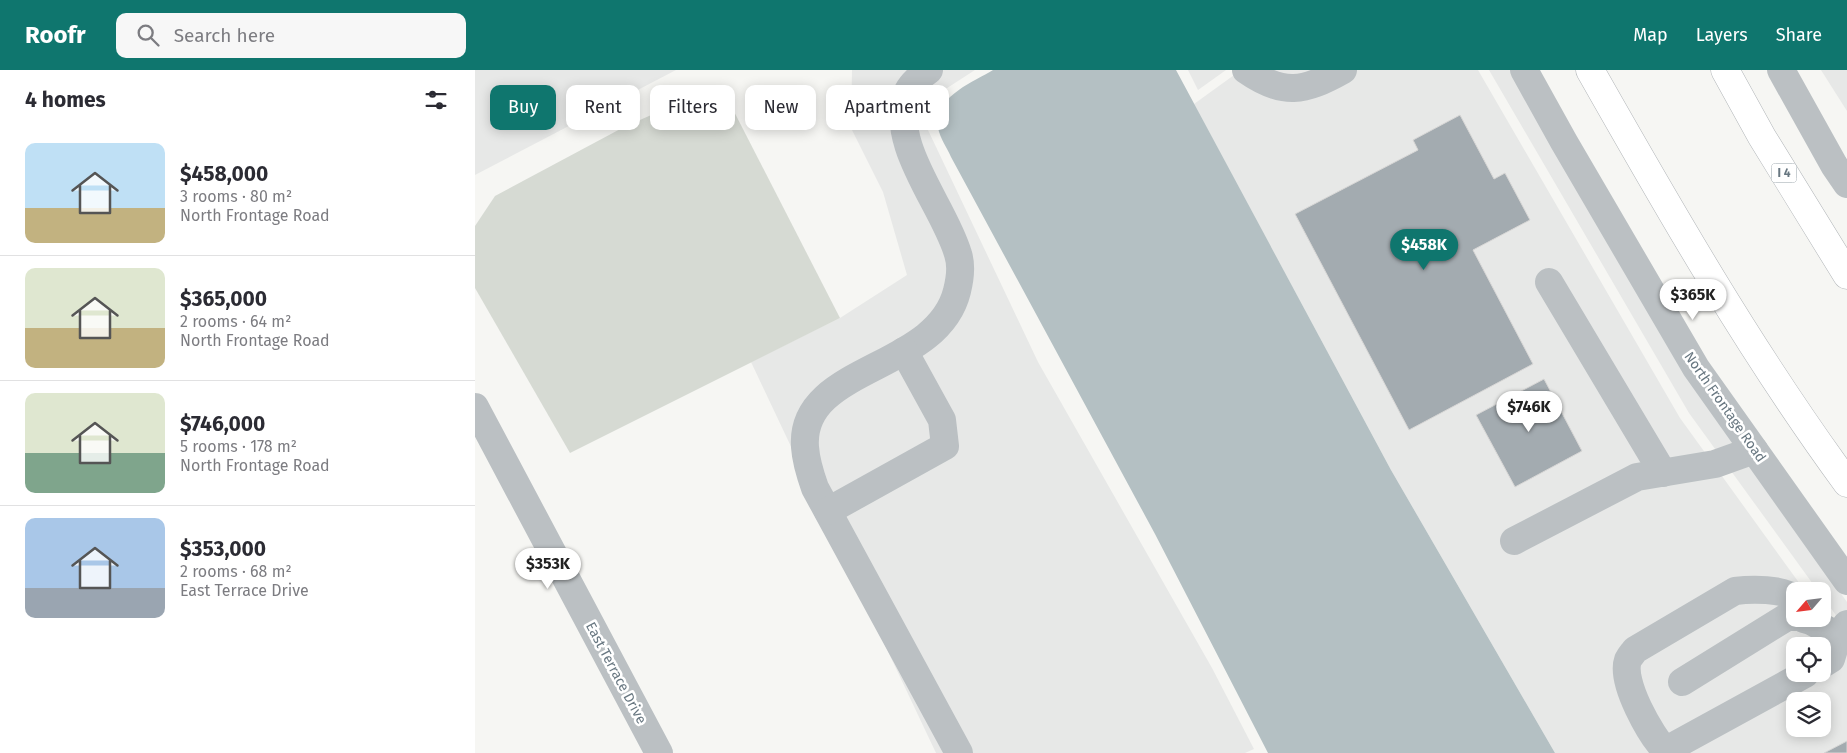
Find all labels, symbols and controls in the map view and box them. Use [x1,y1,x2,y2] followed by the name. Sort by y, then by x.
[116,13,466,58] search box
[25,21,86,49] text: Roofr
[134,21,162,49] icon: search
[174,24,275,47] text: Search here
[1633,24,1668,46] text: Map
[1696,24,1748,46] text: Layers
[1776,24,1822,46] text: Share
[490,85,556,130] chip: Buy
[566,85,640,130] chip: Rent
[650,85,735,130] chip: Filters
[745,85,816,130] chip: New
[826,85,949,130] chip: Apartment
[422,86,450,114] icon: filters
[25,87,106,113] text: 4 homes
[180,161,268,187] text: $458,000
[65,163,125,223] icon: home
[1771,164,1797,182] road number: I 4
[180,187,292,206] text: 3 rooms · 80 m²
[180,206,330,225] text: North Frontage Road
[1389,228,1459,271] pin: $458K
[1401,235,1447,254] text: $458K
[1658,278,1728,321] pin: $365K
[1671,285,1715,304] text: $365K
[180,286,267,312] text: $365,000
[65,288,125,348] icon: home
[180,312,291,331] text: 2 rooms · 64 m²
[180,331,330,350] text: North Frontage Road
[1680,348,1770,466] street label: North Frontage Road
[1494,390,1564,433] pin: $746K
[1507,397,1551,416] text: $746K
[180,411,265,437] text: $746,000
[65,413,125,473] icon: home
[180,437,297,456] text: 5 rooms · 178 m²
[180,456,330,475] text: North Frontage Road
[180,536,266,562] text: $353,000
[65,538,125,598] icon: home
[513,548,583,590] pin: $353K
[526,554,570,573] text: $353K
[180,562,292,581] text: 2 rooms · 68 m²
[180,581,309,600] text: East Terrace Drive
[1786,582,1831,628] north arrow
[1786,582,1831,737] map controls
[582,619,650,727] street label: East Terrace Drive
[1786,637,1831,682] button: locate
[1786,692,1831,737] button: layers

